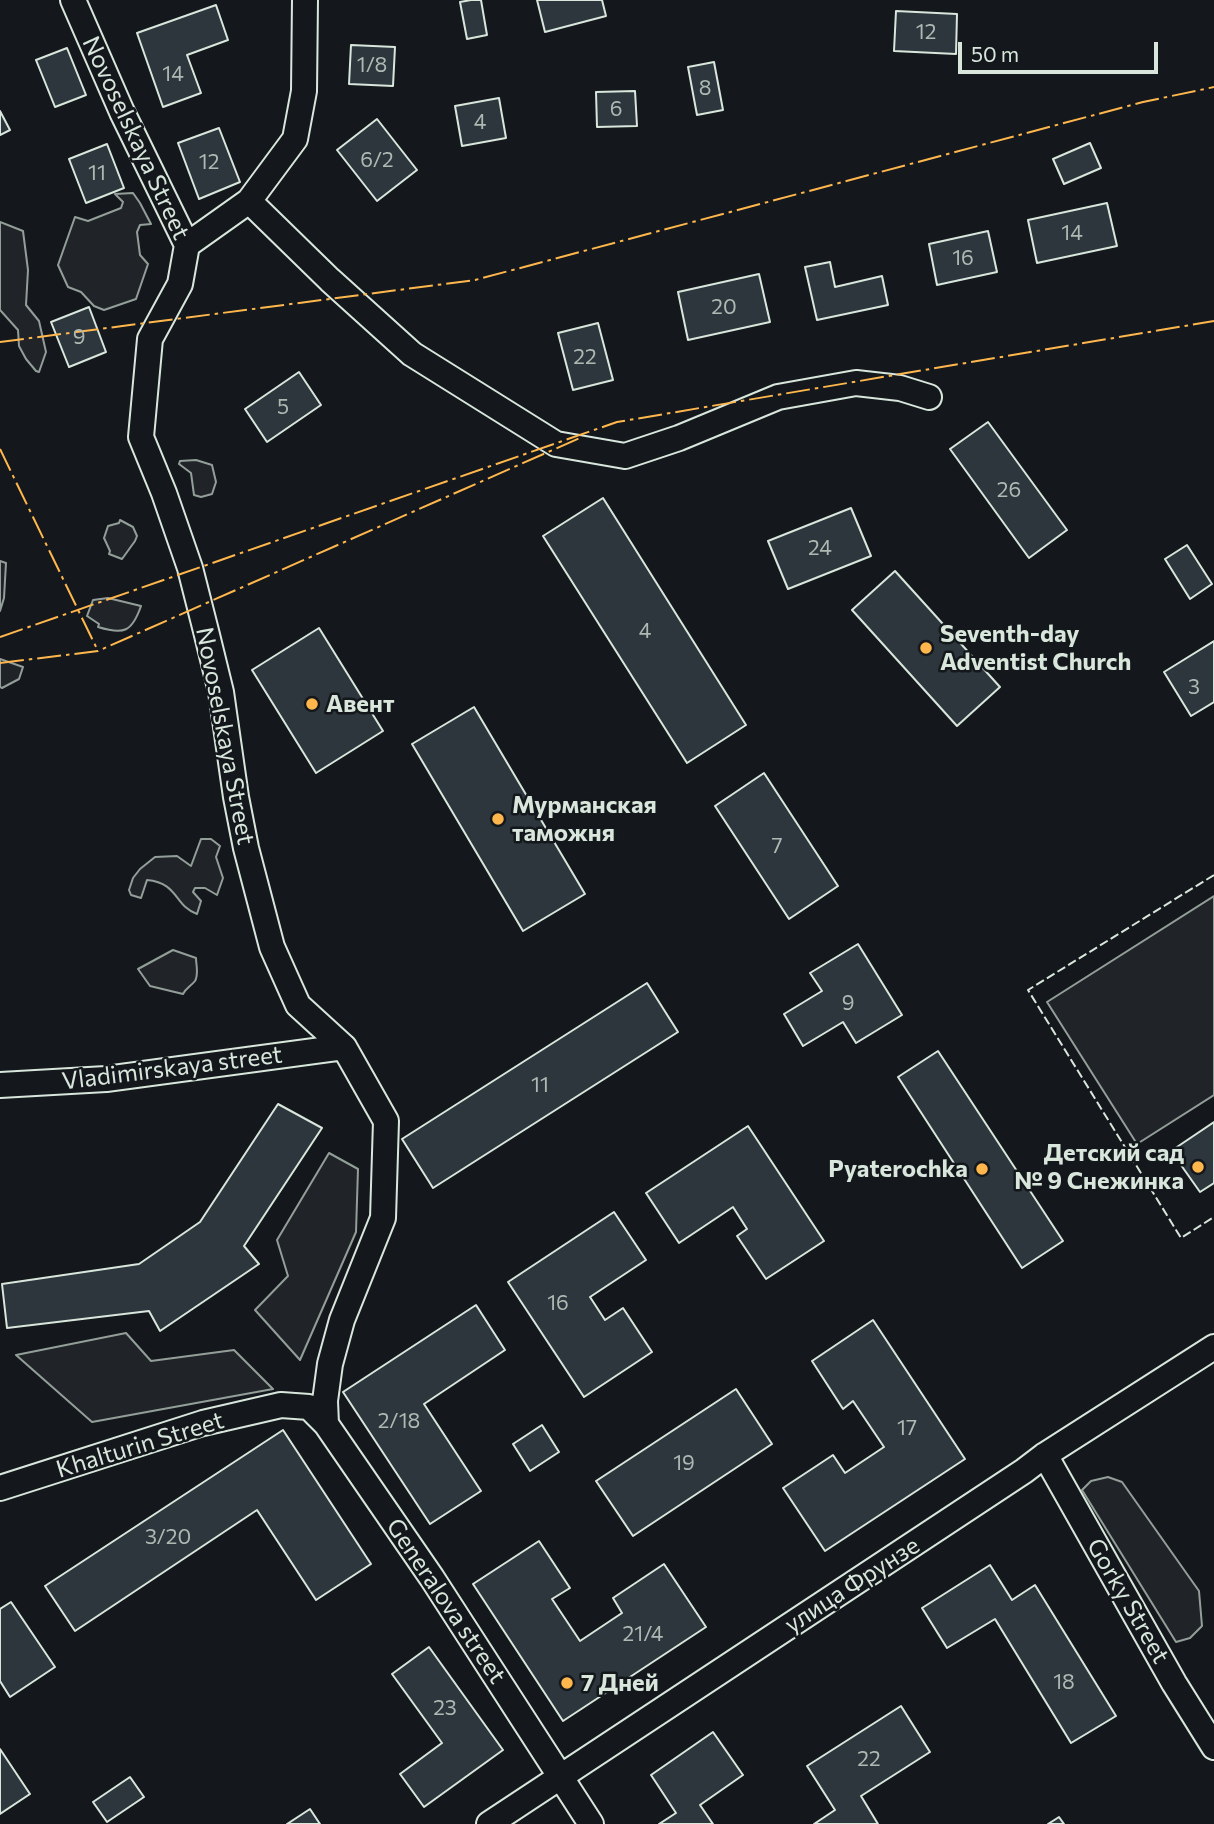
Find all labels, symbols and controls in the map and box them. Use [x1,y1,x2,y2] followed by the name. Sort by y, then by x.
[916,19,936,45] house number: 12
[962,28,1162,72] scale bar
[76,32,196,244] street label: Novoselskaya Street
[971,41,1019,66] text: 50 m
[357,52,387,78] house number: 1/8
[162,61,184,87] house number: 14
[699,75,711,101] house number: 8
[610,96,622,122] house number: 6
[474,109,486,135] house number: 4
[360,147,394,173] house number: 6/2
[199,149,219,175] house number: 12
[88,160,106,186] house number: 11
[1061,220,1083,246] house number: 14
[952,245,974,271] house number: 16
[711,294,737,320] house number: 20
[73,324,85,350] house number: 9
[573,344,597,370] house number: 22
[277,394,289,420] house number: 5
[997,477,1021,503] house number: 26
[808,535,832,561] house number: 24
[639,618,651,644] house number: 4
[940,620,1131,676] place label: Seventh-day Adventist Church
[190,625,260,847] street label: Novoselskaya Street
[918,640,934,656] marker: Seventh-day Adventist Church
[1188,674,1200,700] house number: 3
[326,690,394,718] place label: Авент
[304,696,320,712] marker: Авент
[512,791,657,847] place label: Мурманская таможня
[490,811,506,827] marker: Мурманская таможня
[771,833,783,859] house number: 7
[842,990,854,1016] house number: 9
[60,1040,284,1096] street label: Vladimirskaya street
[531,1072,549,1098] house number: 11
[1014,1139,1184,1195] place label: Детский сад № 9 Снежинка
[828,1155,968,1183] place label: Pyaterochka
[1190,1159,1206,1175] marker: Детский сад № 9 Снежинка
[974,1161,990,1177] marker: Pyaterochka
[547,1290,569,1316] house number: 16
[53,1406,227,1484] street label: Khalturin Street
[378,1408,420,1434] house number: 2/18
[897,1415,917,1441] house number: 17
[673,1450,695,1476] house number: 19
[380,1513,512,1689] street label: Generalova street
[145,1524,191,1550] house number: 3/20
[779,1531,925,1639] street label: улица Фрунзе
[1081,1533,1175,1669] street label: Gorky Street
[623,1621,663,1647] house number: 21/4
[581,1669,659,1697] place label: 7 Дней
[1053,1669,1075,1695] house number: 18
[559,1675,575,1691] marker: 7 Дней
[433,1695,457,1721] house number: 23
[857,1746,881,1772] house number: 22

